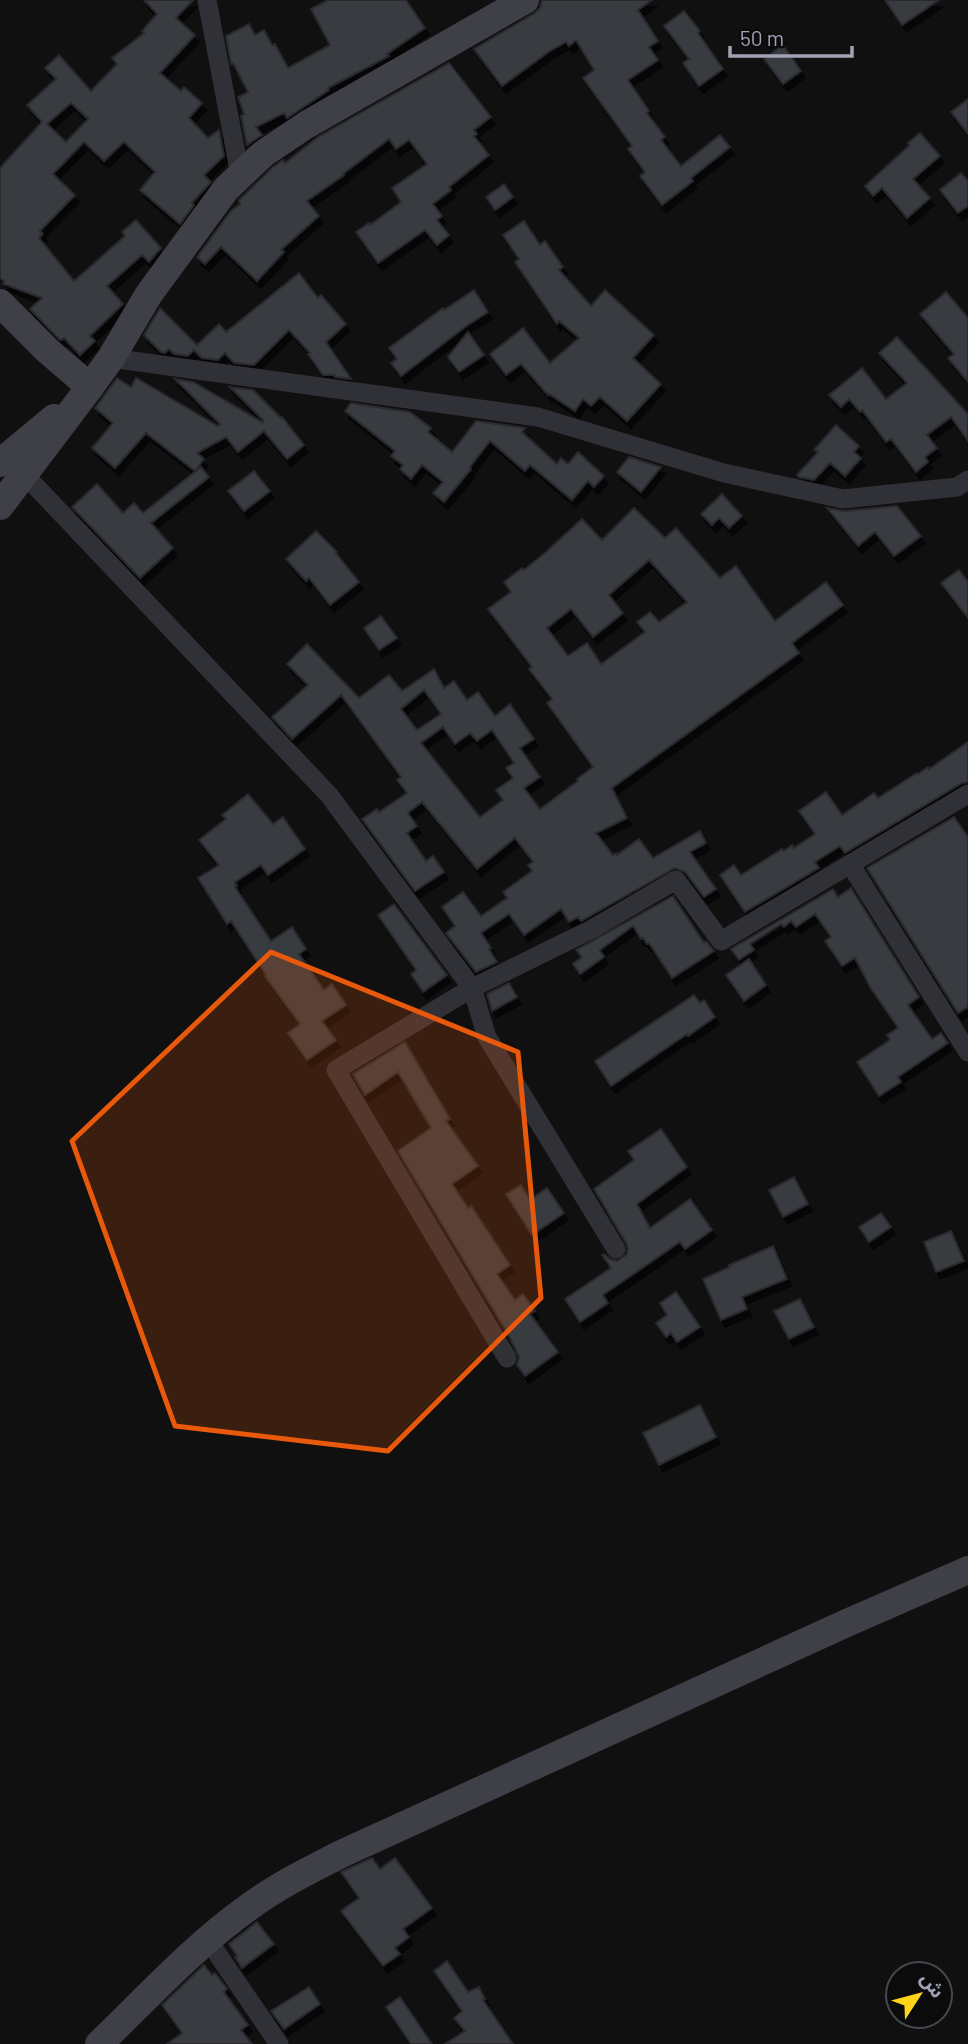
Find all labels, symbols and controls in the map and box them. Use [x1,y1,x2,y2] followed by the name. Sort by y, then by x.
[730,14,852,58] scale bar
[740,25,784,50] text: 50 m
[884,1960,954,2030] north arrow
[916,1967,950,2002] text: ش

